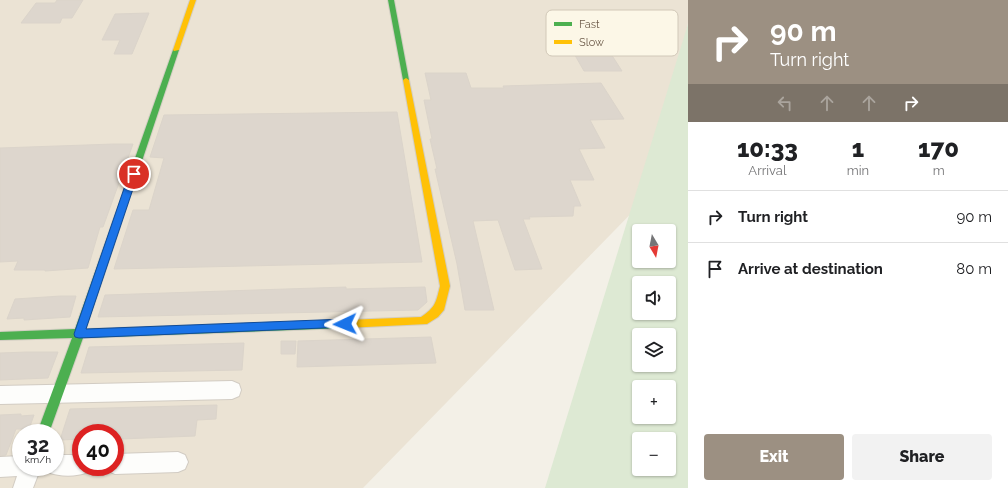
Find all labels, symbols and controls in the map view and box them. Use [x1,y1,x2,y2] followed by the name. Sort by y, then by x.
[546,10,678,56] legend
[770,15,836,48] text: 90 m
[704,16,756,68] icon: right
[579,18,600,31] text: Fast
[579,36,604,49] text: Slow
[770,49,849,70] text: Turn right
[774,92,796,114] icon: left
[816,92,838,114] icon: ahead
[858,92,880,114] icon: ahead
[900,92,922,114] icon: right
[737,134,798,163] text: 10:33
[852,134,864,163] text: 1
[918,134,959,163] text: 170
[117,157,151,191] pin
[123,163,145,185] icon: arrive
[748,163,786,178] text: Arrival
[847,163,869,178] text: min
[933,163,945,178] text: m
[704,206,726,228] icon: right
[738,208,808,226] text: Turn right
[956,208,992,226] text: 90 m
[632,224,676,268] north arrow
[632,224,676,476] map controls
[704,258,726,280] icon: arrive
[738,260,883,278] text: Arrive at destination
[956,260,992,278] text: 80 m
[632,276,676,320] button: sound
[324,303,366,345] position arrow
[632,328,676,372] button: layers
[632,380,676,424] button: +
[72,424,124,476] speed limit sign: 40
[632,432,676,476] button: −
[27,433,49,457] text: 32
[704,434,844,480] button: Exit
[852,434,992,480] button: Share
[25,454,51,465] text: km/h

